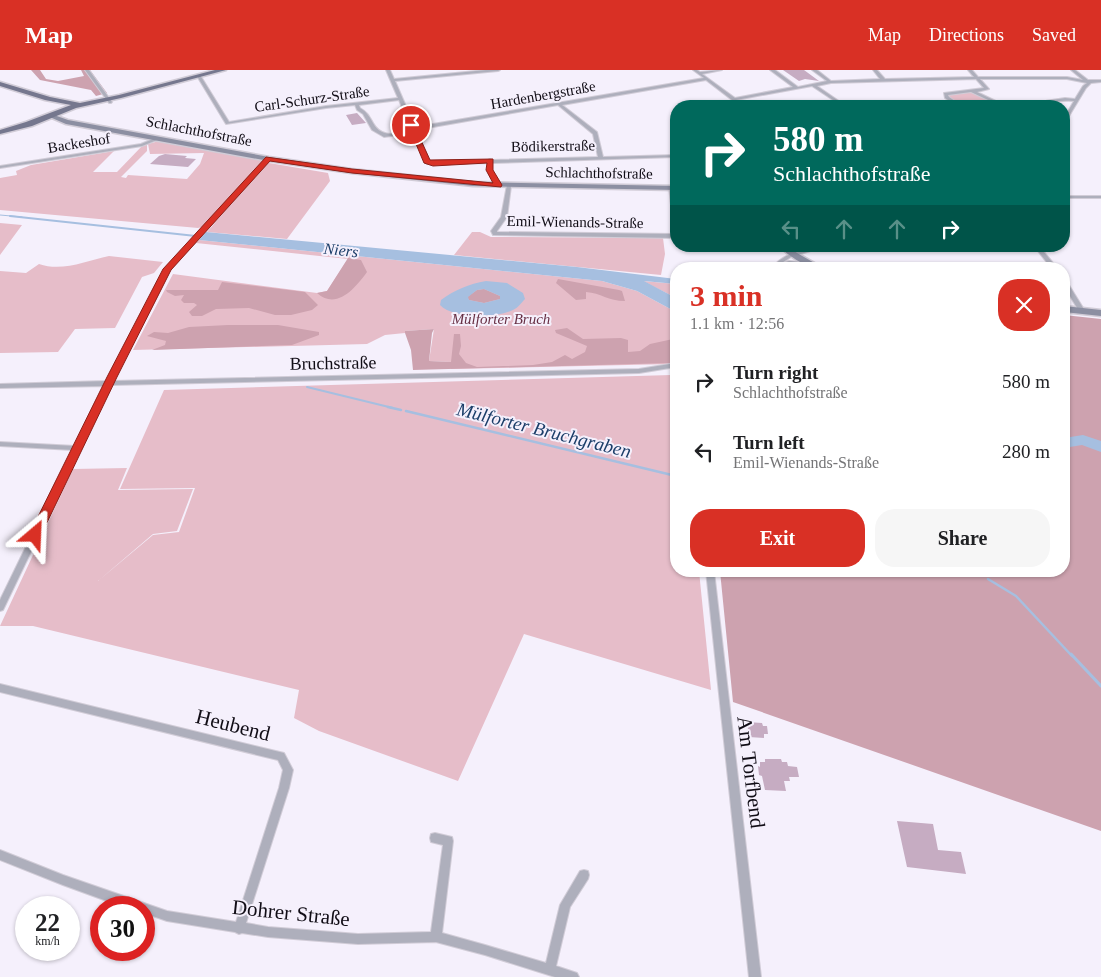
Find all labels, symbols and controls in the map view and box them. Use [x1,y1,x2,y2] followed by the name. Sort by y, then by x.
[25,22,73,48] text: Map
[868,25,901,45] text: Map
[929,25,1004,45] text: Directions
[1032,25,1076,45] text: Saved
[489,78,597,112] street label: Hardenbergstraße
[254,83,371,115] street label: Carl-Schurz-Straße
[390,104,432,146] pin
[397,111,425,139] icon: arrive
[145,113,254,149] street label: Schlachthofstraße
[690,120,755,185] icon: right
[773,120,863,159] text: 580 m
[46,130,112,156] street label: Backeshof
[511,137,596,155] street label: Bödikerstraße
[773,161,931,186] text: Schlachthofstraße
[545,164,653,182] street label: Schlachthofstraße
[506,213,644,231] street label: Emil-Wienands-Straße
[777,215,805,243] icon: left
[830,215,858,243] icon: ahead
[883,215,911,243] icon: ahead
[936,215,964,243] icon: right
[322,240,359,260] water label: Niers
[690,279,763,312] text: 3 min
[998,279,1050,331] button: close
[451,311,550,327] park label: Mülforter Bruch
[690,315,784,332] text: 1.1 km · 12:56
[289,352,377,374] street label: Bruchstraße
[733,362,818,383] text: Turn right
[690,368,718,396] icon: right
[1002,371,1050,392] text: 580 m
[733,384,848,401] text: Schlachthofstraße
[454,398,633,462] water label: Mülforter Bruchgraben
[733,432,805,453] text: Turn left
[690,438,718,466] icon: left
[1002,441,1050,462] text: 280 m
[733,454,879,471] text: Emil-Wienands-Straße
[8,508,60,560] position arrow
[690,509,865,567] button: Exit
[875,509,1050,567] button: Share
[193,704,273,746] street label: Heubend
[732,714,770,830] street label: Am Torfbend
[231,895,351,931] street label: Dohrer Straße
[90,896,155,961] speed limit sign: 30
[35,909,60,936] text: 22
[35,934,60,948] text: km/h

